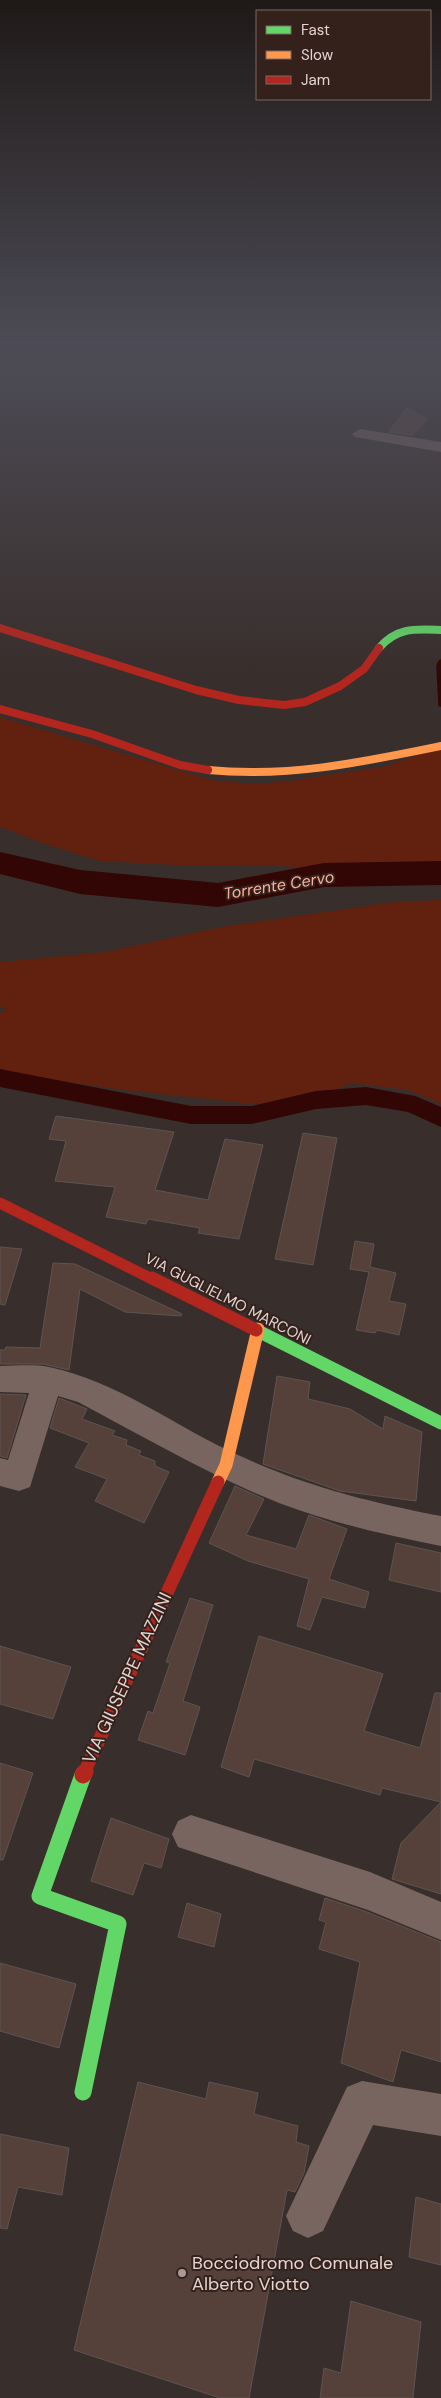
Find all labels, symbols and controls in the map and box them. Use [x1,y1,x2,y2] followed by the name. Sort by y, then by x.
[256,10,431,100] legend
[301,20,330,40] text: Fast
[301,45,334,65] text: Slow
[301,70,330,90] text: Jam
[222,866,336,904] water label: Torrente Cervo
[142,1248,314,1350] street label: VIA GUGLIELMO MARCONI
[77,1588,177,1768] street label: VIA GIUSEPPE MAZZINI
[192,2251,393,2296] place label: Bocciodromo Comunale Alberto Viotto
[176,2267,188,2279] marker: Bocciodromo Comunale Alberto Viotto

